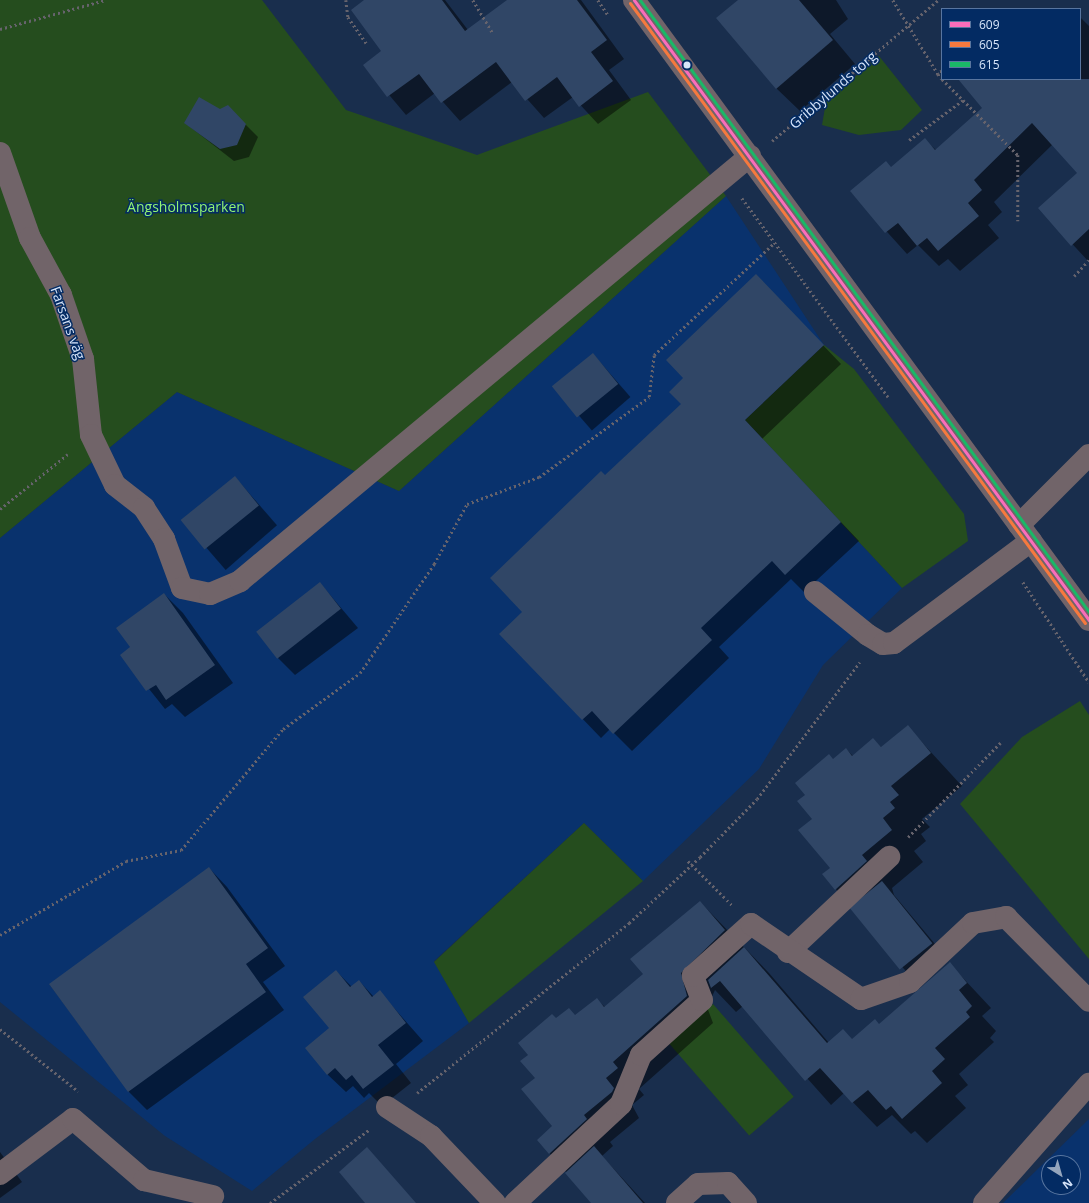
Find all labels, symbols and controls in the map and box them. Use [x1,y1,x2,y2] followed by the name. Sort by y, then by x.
[941,8,1081,80] legend
[979,16,1000,33] text: 609
[979,36,1000,53] text: 605
[786,48,880,132] street label: Gribbylunds torg
[979,56,1000,73] text: 615
[682,60,692,70] unlabelled marker
[127,199,245,215] park label: Ängsholmsparken
[47,284,89,362] street label: Farsans väg
[1041,1155,1081,1195] north arrow
[1060,1175,1076,1193] text: N

